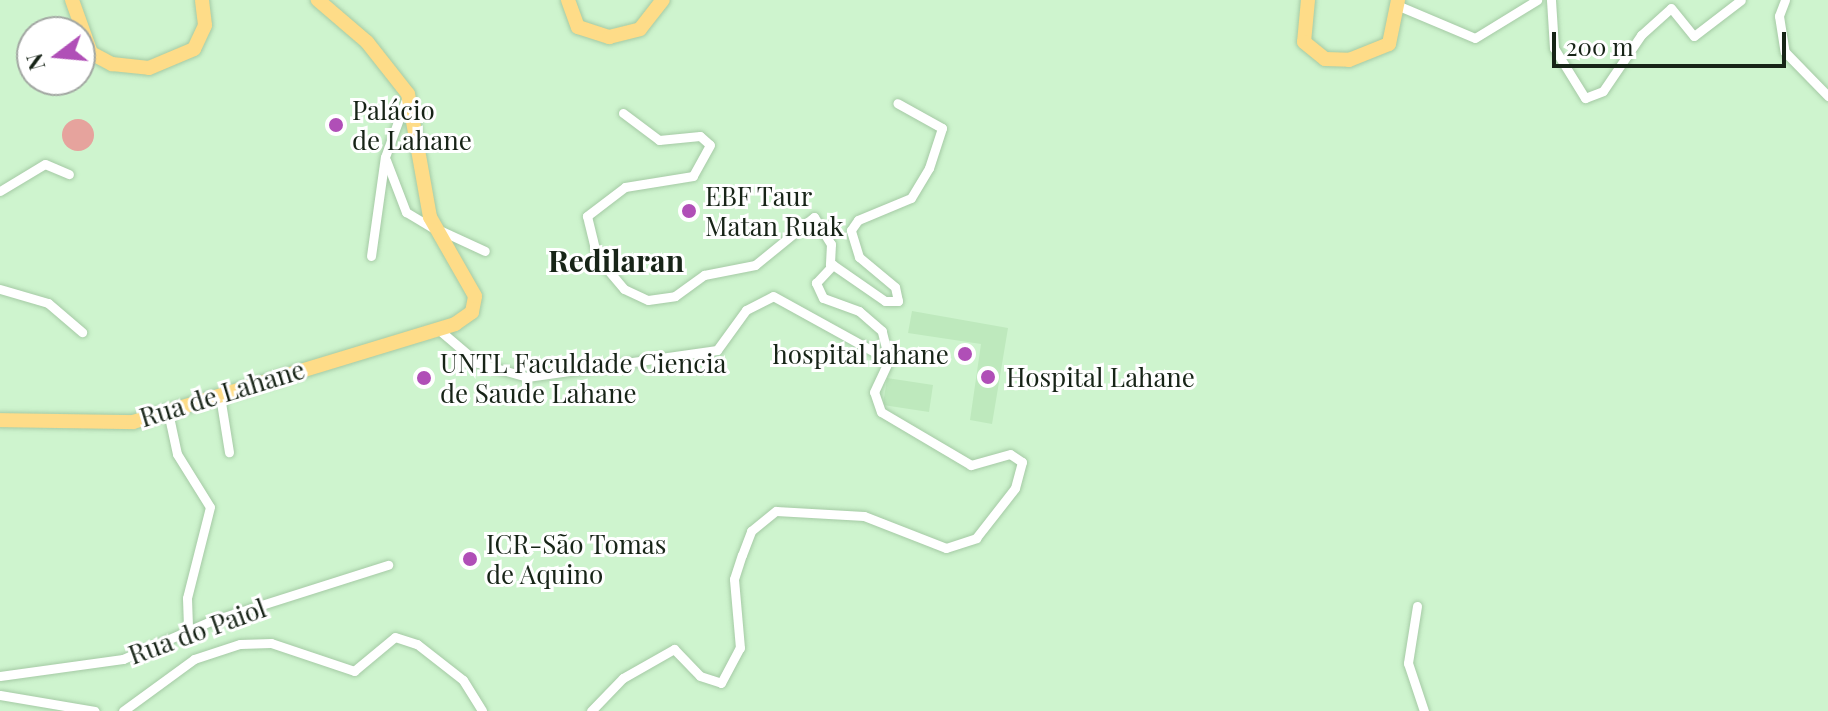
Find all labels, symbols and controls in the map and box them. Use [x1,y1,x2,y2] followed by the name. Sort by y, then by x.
[16,16,96,96] north arrow
[1556,16,1790,66] scale bar
[1566,30,1634,62] text: 200 m
[18,50,51,74] text: N
[352,94,472,156] place label: Palácio de Lahane
[327,116,345,134] marker: Palácio de Lahane
[705,180,844,242] place label: EBF Taur Matan Ruak
[680,202,698,220] marker: EBF Taur Matan Ruak
[548,242,684,278] district label: Redilaran
[772,338,949,370] place label: hospital lahane
[956,345,974,363] marker: hospital lahane
[440,347,726,408] place label: UNTL Faculdade Ciencia de Saude Lahane
[136,353,308,433] street label: Rua de Lahane
[1006,361,1195,393] place label: Hospital Lahane
[977,366,999,388] marker: Hospital Lahane
[415,369,433,387] marker: UNTL Faculdade Ciencia de Saude Lahane
[486,528,667,590] place label: ICR-São Tomas de Aquino
[461,550,479,568] marker: ICR-São Tomas de Aquino
[124,592,270,670] street label: Rua do Paiol

